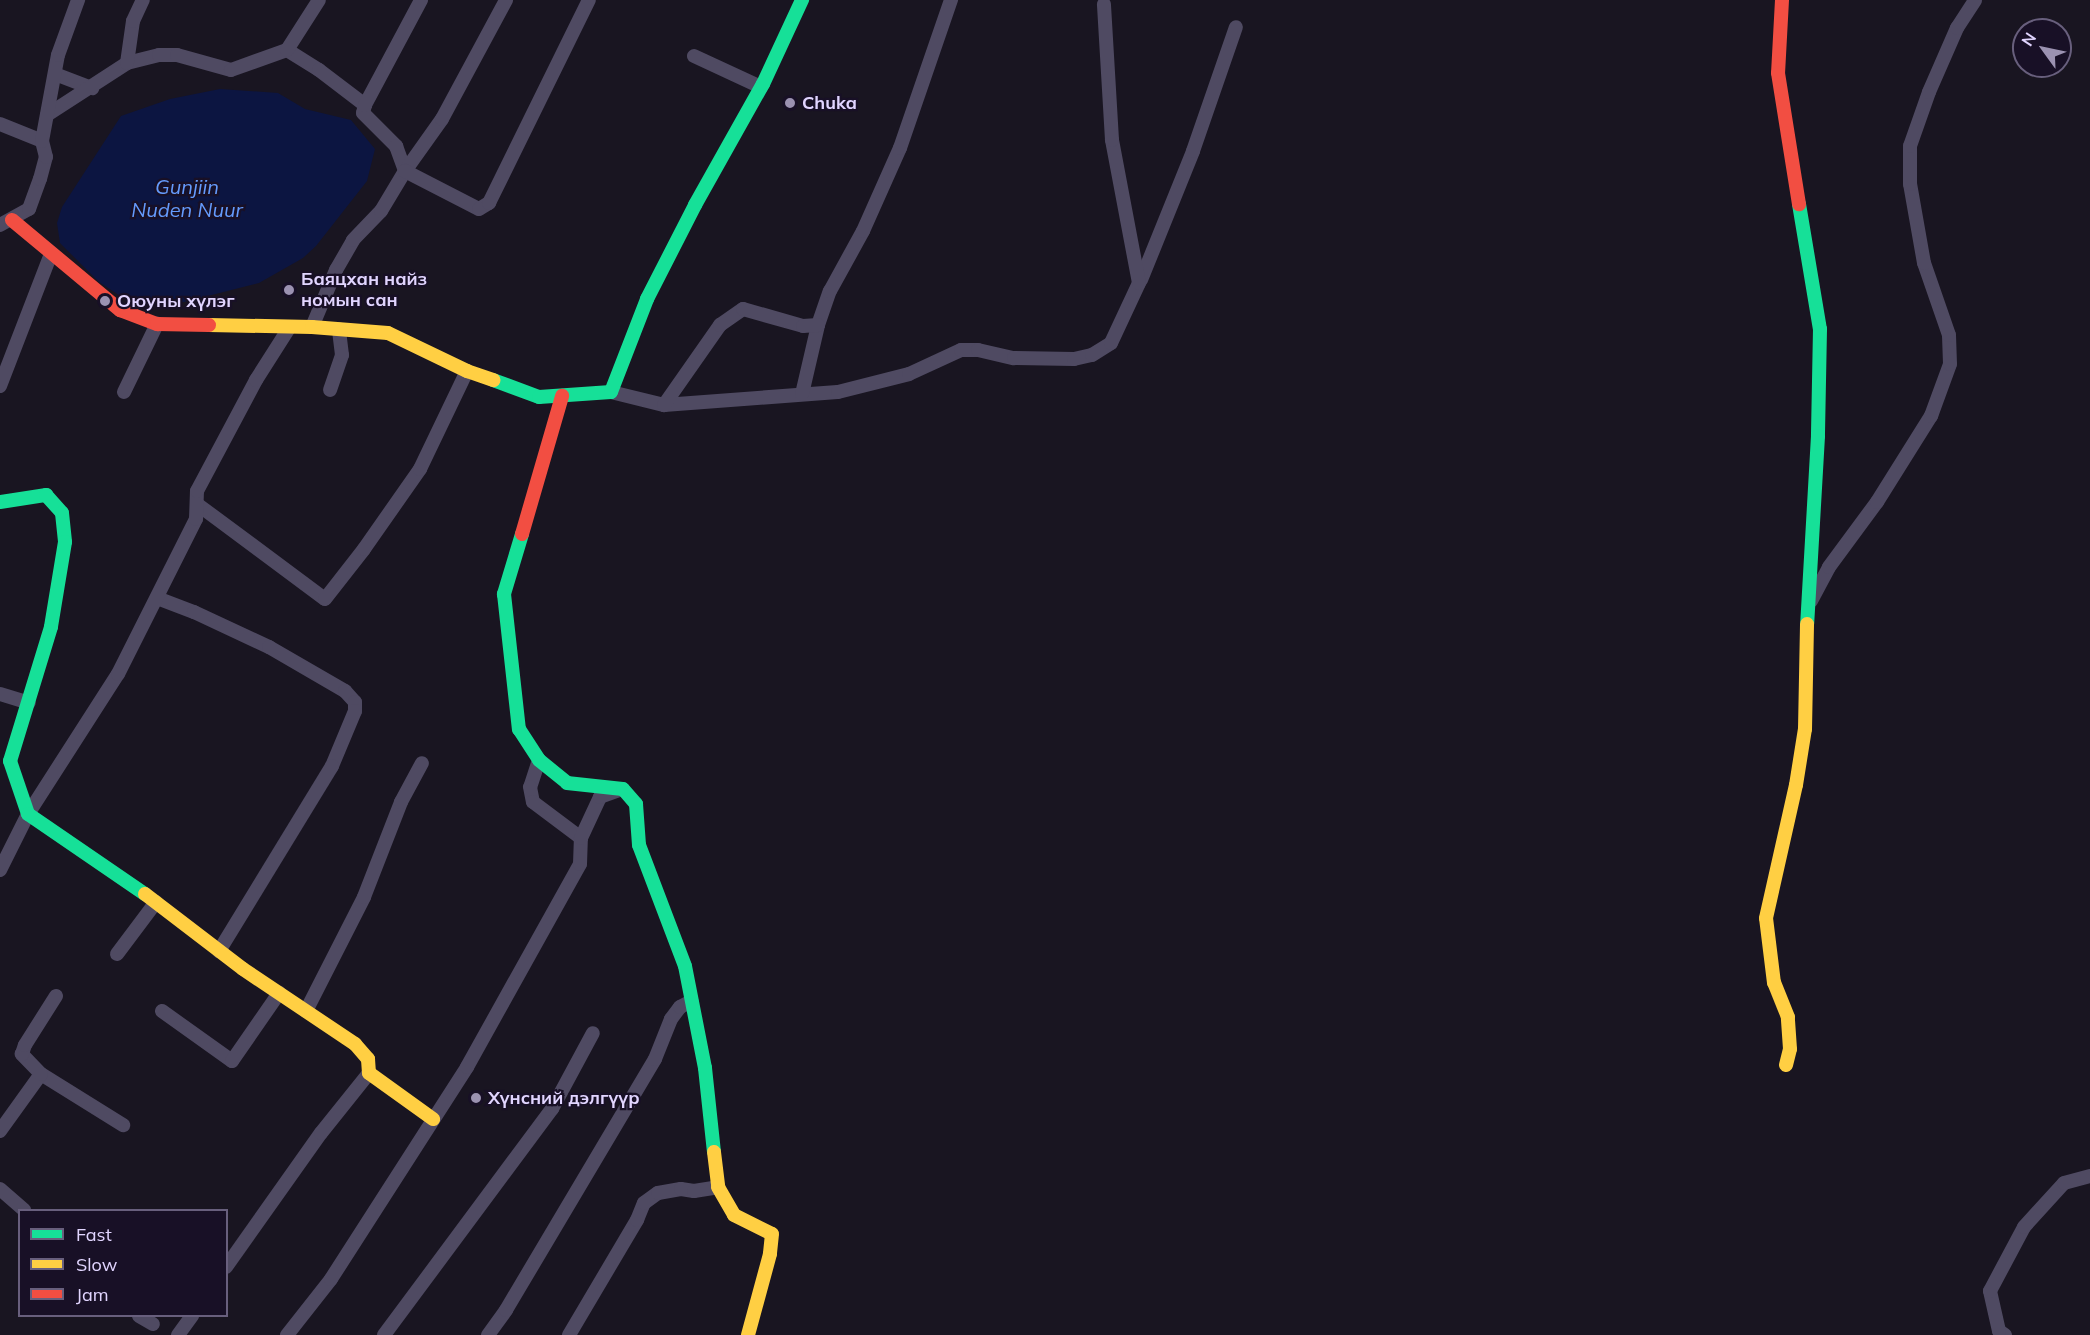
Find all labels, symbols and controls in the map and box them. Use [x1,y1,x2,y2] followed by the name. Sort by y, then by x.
[2012,18,2072,78] north arrow
[2017,29,2040,50] text: N
[802,92,857,114] place label: Chuka
[783,96,797,110] marker: Chuka
[131,175,243,222] water label: Gunjiin Nuden Nuur
[301,269,427,312] place label: Баяцхан найз номын сан
[282,283,296,297] marker: Баяцхан найз номын сан
[117,290,235,312] place label: Оюуны хүлэг
[98,294,112,308] marker: Оюуны хүлэг
[488,1087,640,1109] place label: Хүнсний дэлгүүр
[469,1091,483,1105] marker: Хүнсний дэлгүүр
[18,1209,228,1317] legend
[76,1223,112,1246] text: Fast
[76,1253,117,1276] text: Slow
[76,1283,109,1306] text: Jam

